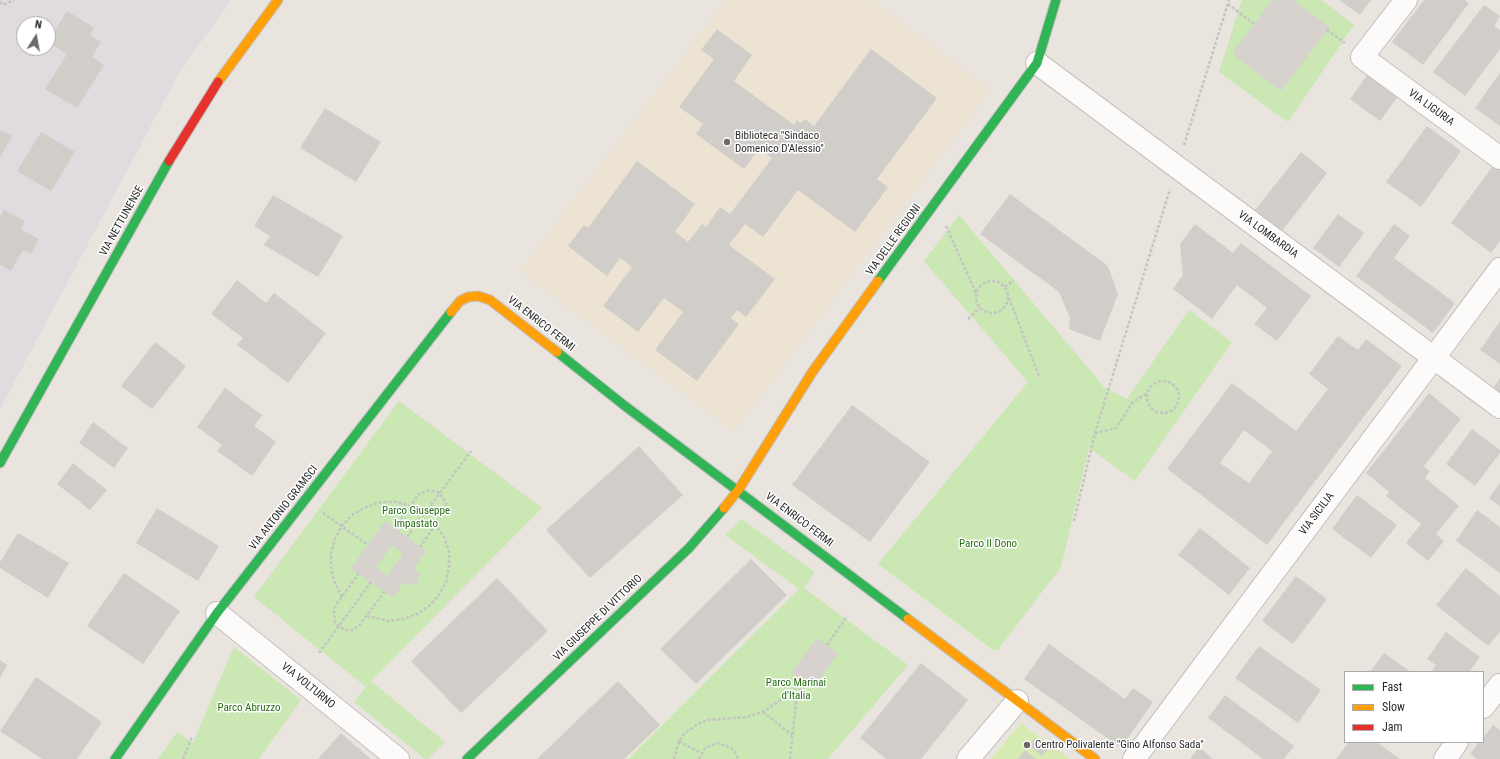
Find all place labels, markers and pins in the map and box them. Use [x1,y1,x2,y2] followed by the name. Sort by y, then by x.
[735,129,824,155] place label: Biblioteca "Sindaco Domenico D'Alessio"
[722,137,732,147] marker: Biblioteca "Sindaco Domenico D'Alessio"
[1035,738,1204,752] place label: Centro Polivalente "Gino Alfonso Sada"
[1022,740,1032,750] marker: Centro Polivalente "Gino Alfonso Sada"

